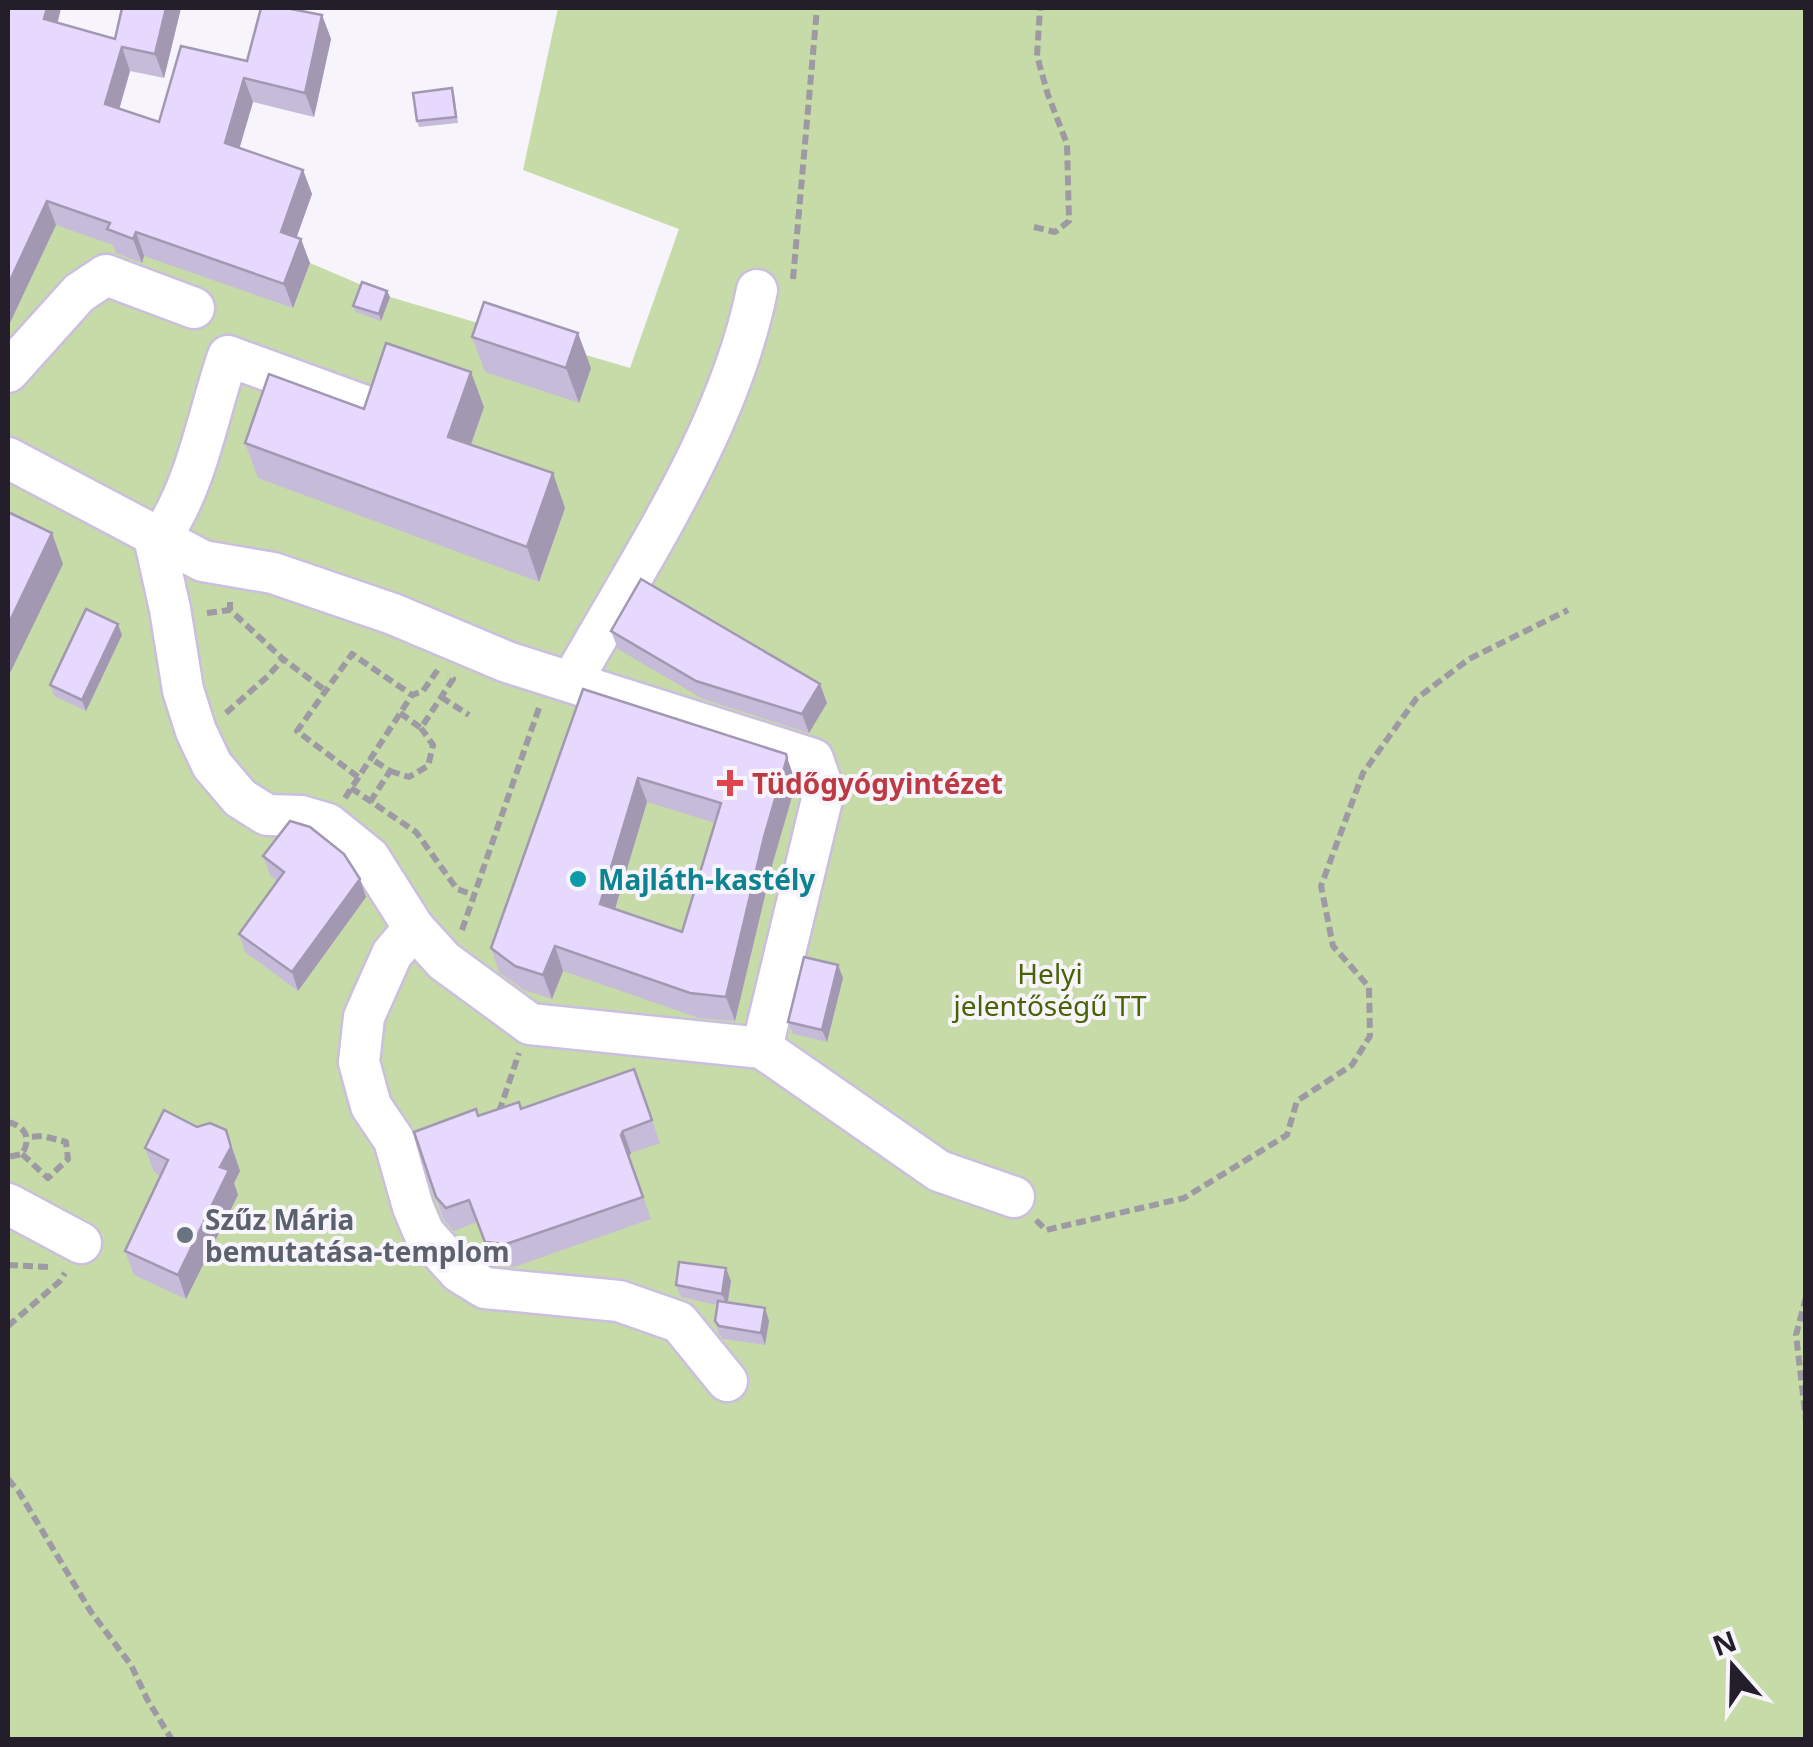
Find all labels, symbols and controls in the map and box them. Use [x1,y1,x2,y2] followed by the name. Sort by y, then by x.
[752,764,1003,802] place label: Tüdőgyógyintézet
[717,770,743,796] marker: Tüdőgyógyintézet
[598,860,815,898] place label: Majláth-kastély
[567,868,589,890] marker: Majláth-kastély
[951,954,1147,1024] park label: Helyi jelentőségű TT
[205,1200,510,1270] place label: Szűz Mária bemutatása-templom
[174,1224,196,1246] marker: Szűz Mária bemutatása-templom
[1683,1617,1783,1717] north arrow
[1707,1621,1741,1664] text: N

